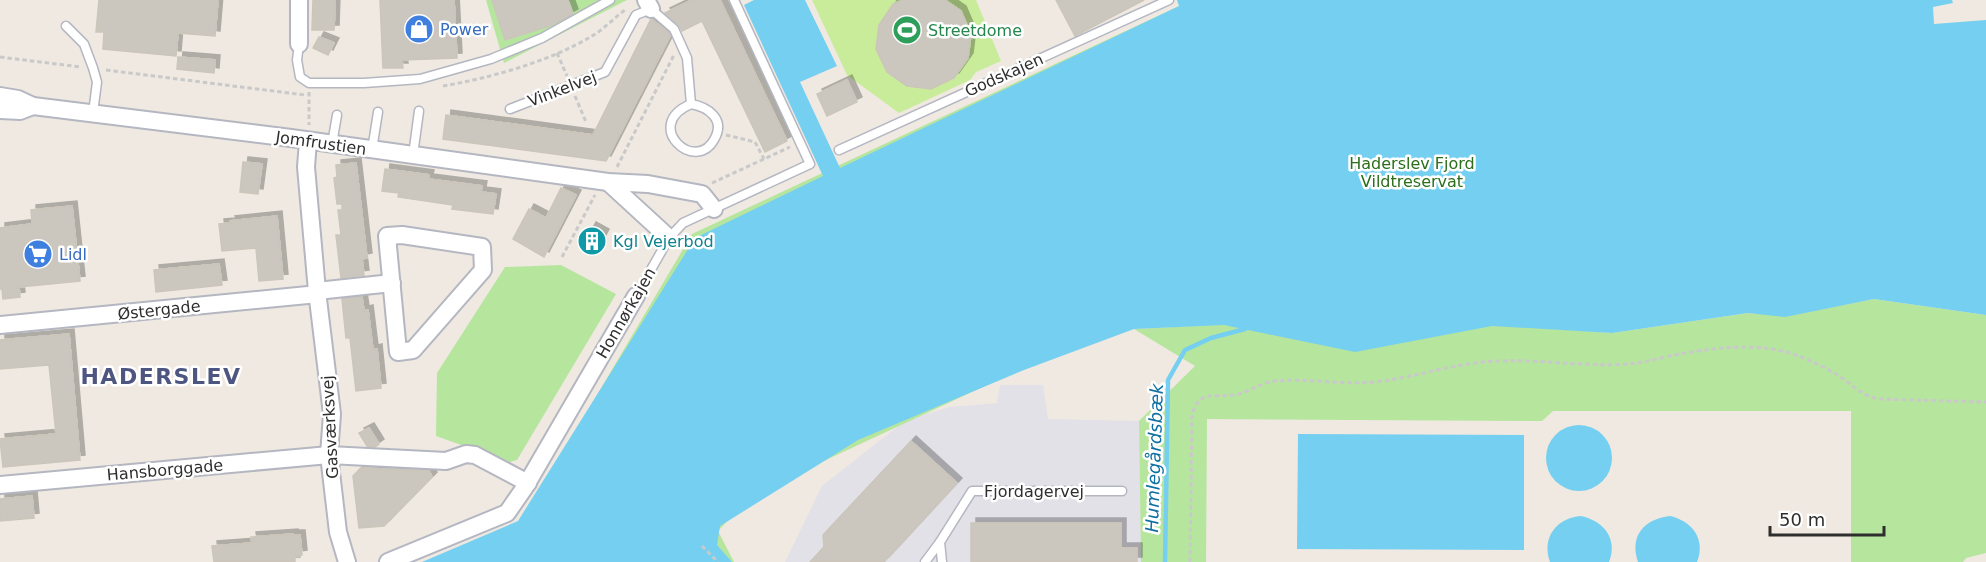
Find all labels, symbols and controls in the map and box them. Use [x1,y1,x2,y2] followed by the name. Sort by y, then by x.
[403,13,435,45] shop icon: Power
[891,14,923,46] sports icon: Streetdome
[440,20,489,39] place label: Power
[928,21,1022,40] place label: Streetdome
[962,49,1046,101] street label: Godskajen
[525,67,599,111] street label: Vinkelvej
[273,127,368,159] street label: Jomfrustien
[1349,154,1475,191] park label: Haderslev Fjord Vildtreservat
[576,225,608,257] building icon: Kgl Vejerbod
[613,232,714,251] place label: Kgl Vejerbod
[22,238,54,270] supermarket icon: Lidl
[59,245,87,264] place label: Lidl
[592,264,660,362] street label: Honnørkajen
[117,296,201,324] street label: Østergade
[80,364,242,389] district label: HADERSLEV
[318,375,342,479] street label: Gasværksvej
[1141,382,1167,533] water label: Humlegårdsbæk
[106,455,224,485] street label: Hansborggade
[984,482,1084,501] street label: Fjordagervej
[1770,499,1884,537] scale bar
[1779,509,1825,530] text: 50 m

